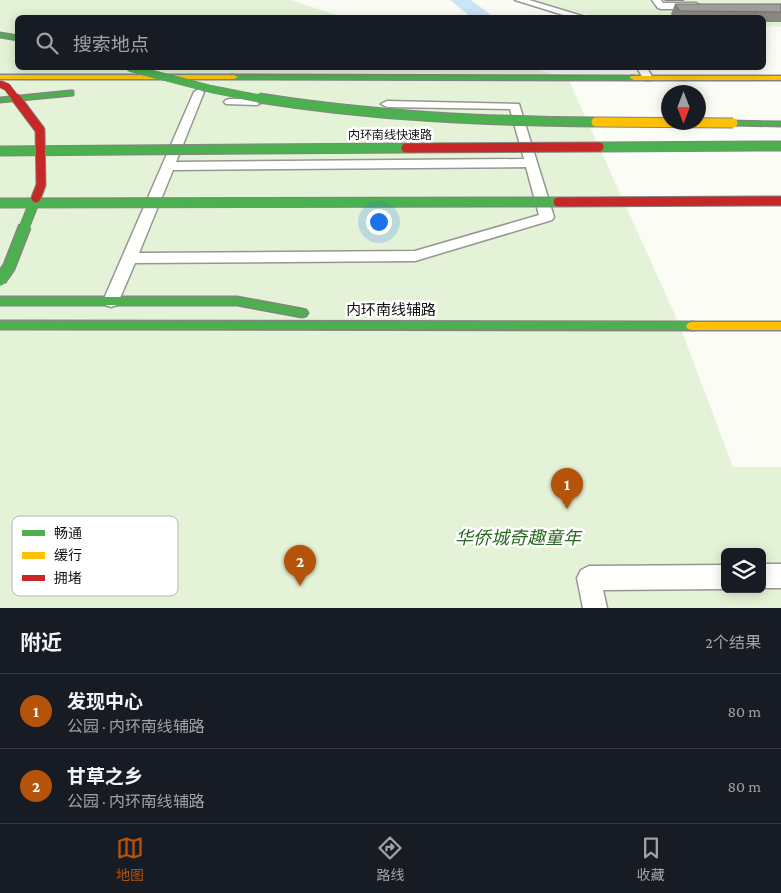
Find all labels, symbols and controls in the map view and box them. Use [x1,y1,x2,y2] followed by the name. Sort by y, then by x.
[15,15,766,70] search box
[33,29,61,57] icon: search
[73,34,149,55] text: 搜索地点
[661,85,706,130] north arrow
[348,128,432,142] street label: 内环南线快速路
[366,209,392,235] your location
[346,302,436,318] street label: 内环南线辅路
[551,468,583,509] pin: 1
[12,516,178,596] legend
[54,525,82,541] text: 畅通
[455,528,583,548] park label: 华侨城奇趣童年
[284,545,316,586] pin: 2
[54,547,82,563] text: 缓行
[721,548,766,593] map controls
[721,548,766,593] button: layers
[54,570,82,586] text: 拥堵
[20,631,62,655] text: 附近
[705,634,761,651] text: 2个结果
[67,691,143,712] text: 发现中心
[33,703,39,720] text: 1
[727,703,761,720] text: 80 m
[67,718,205,735] text: 公园 · 内环南线辅路
[67,766,143,787] text: 甘草之乡
[32,778,40,795] text: 2
[727,778,761,795] text: 80 m
[67,793,205,810] text: 公园 · 内环南线辅路
[116,834,144,884] tab: 地图
[376,834,404,884] tab: 路线
[637,834,665,884] tab: 收藏

